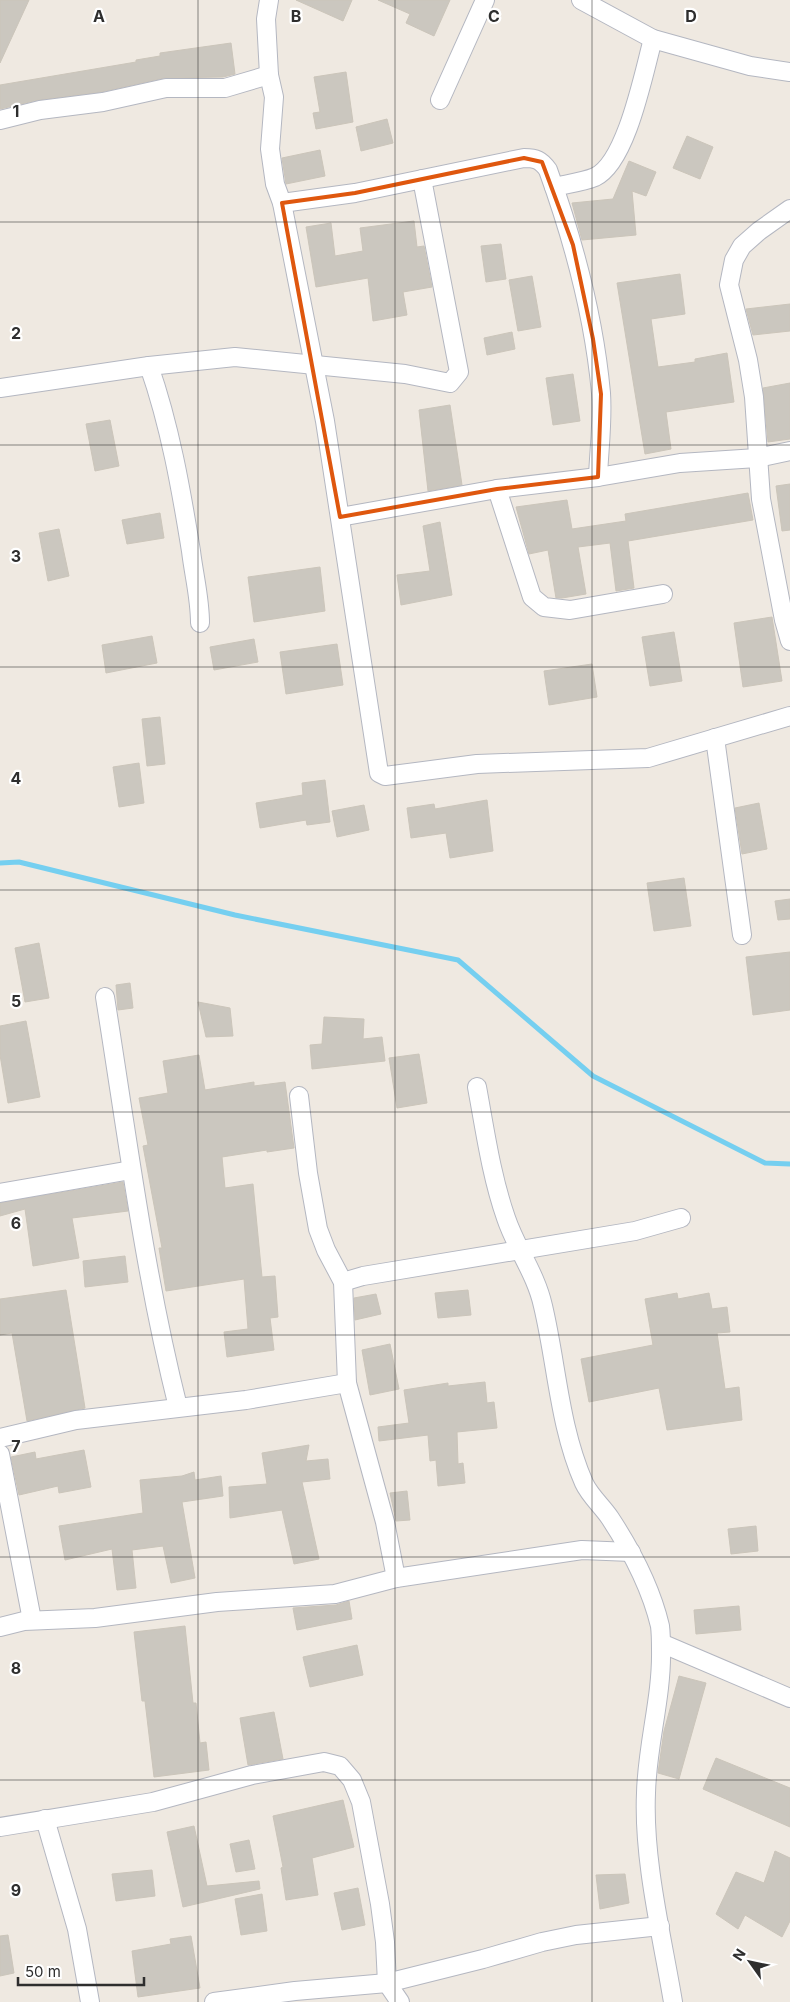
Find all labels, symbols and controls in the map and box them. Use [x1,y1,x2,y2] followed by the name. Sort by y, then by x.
[93,6,105,26] text: A
[291,6,301,26] text: B
[488,6,500,26] text: C
[685,6,697,26] text: D
[13,101,19,121] text: 1
[11,323,21,343] text: 2
[11,546,21,566] text: 3
[11,768,22,788] text: 4
[11,991,21,1011] text: 5
[11,1213,21,1233] text: 6
[11,1436,21,1456] text: 7
[11,1658,21,1678] text: 8
[11,1880,21,1900] text: 9
[725,1937,775,1987] north arrow
[729,1946,749,1964] text: N
[18,1954,144,1986] scale bar
[25,1962,61,1981] text: 50 m

